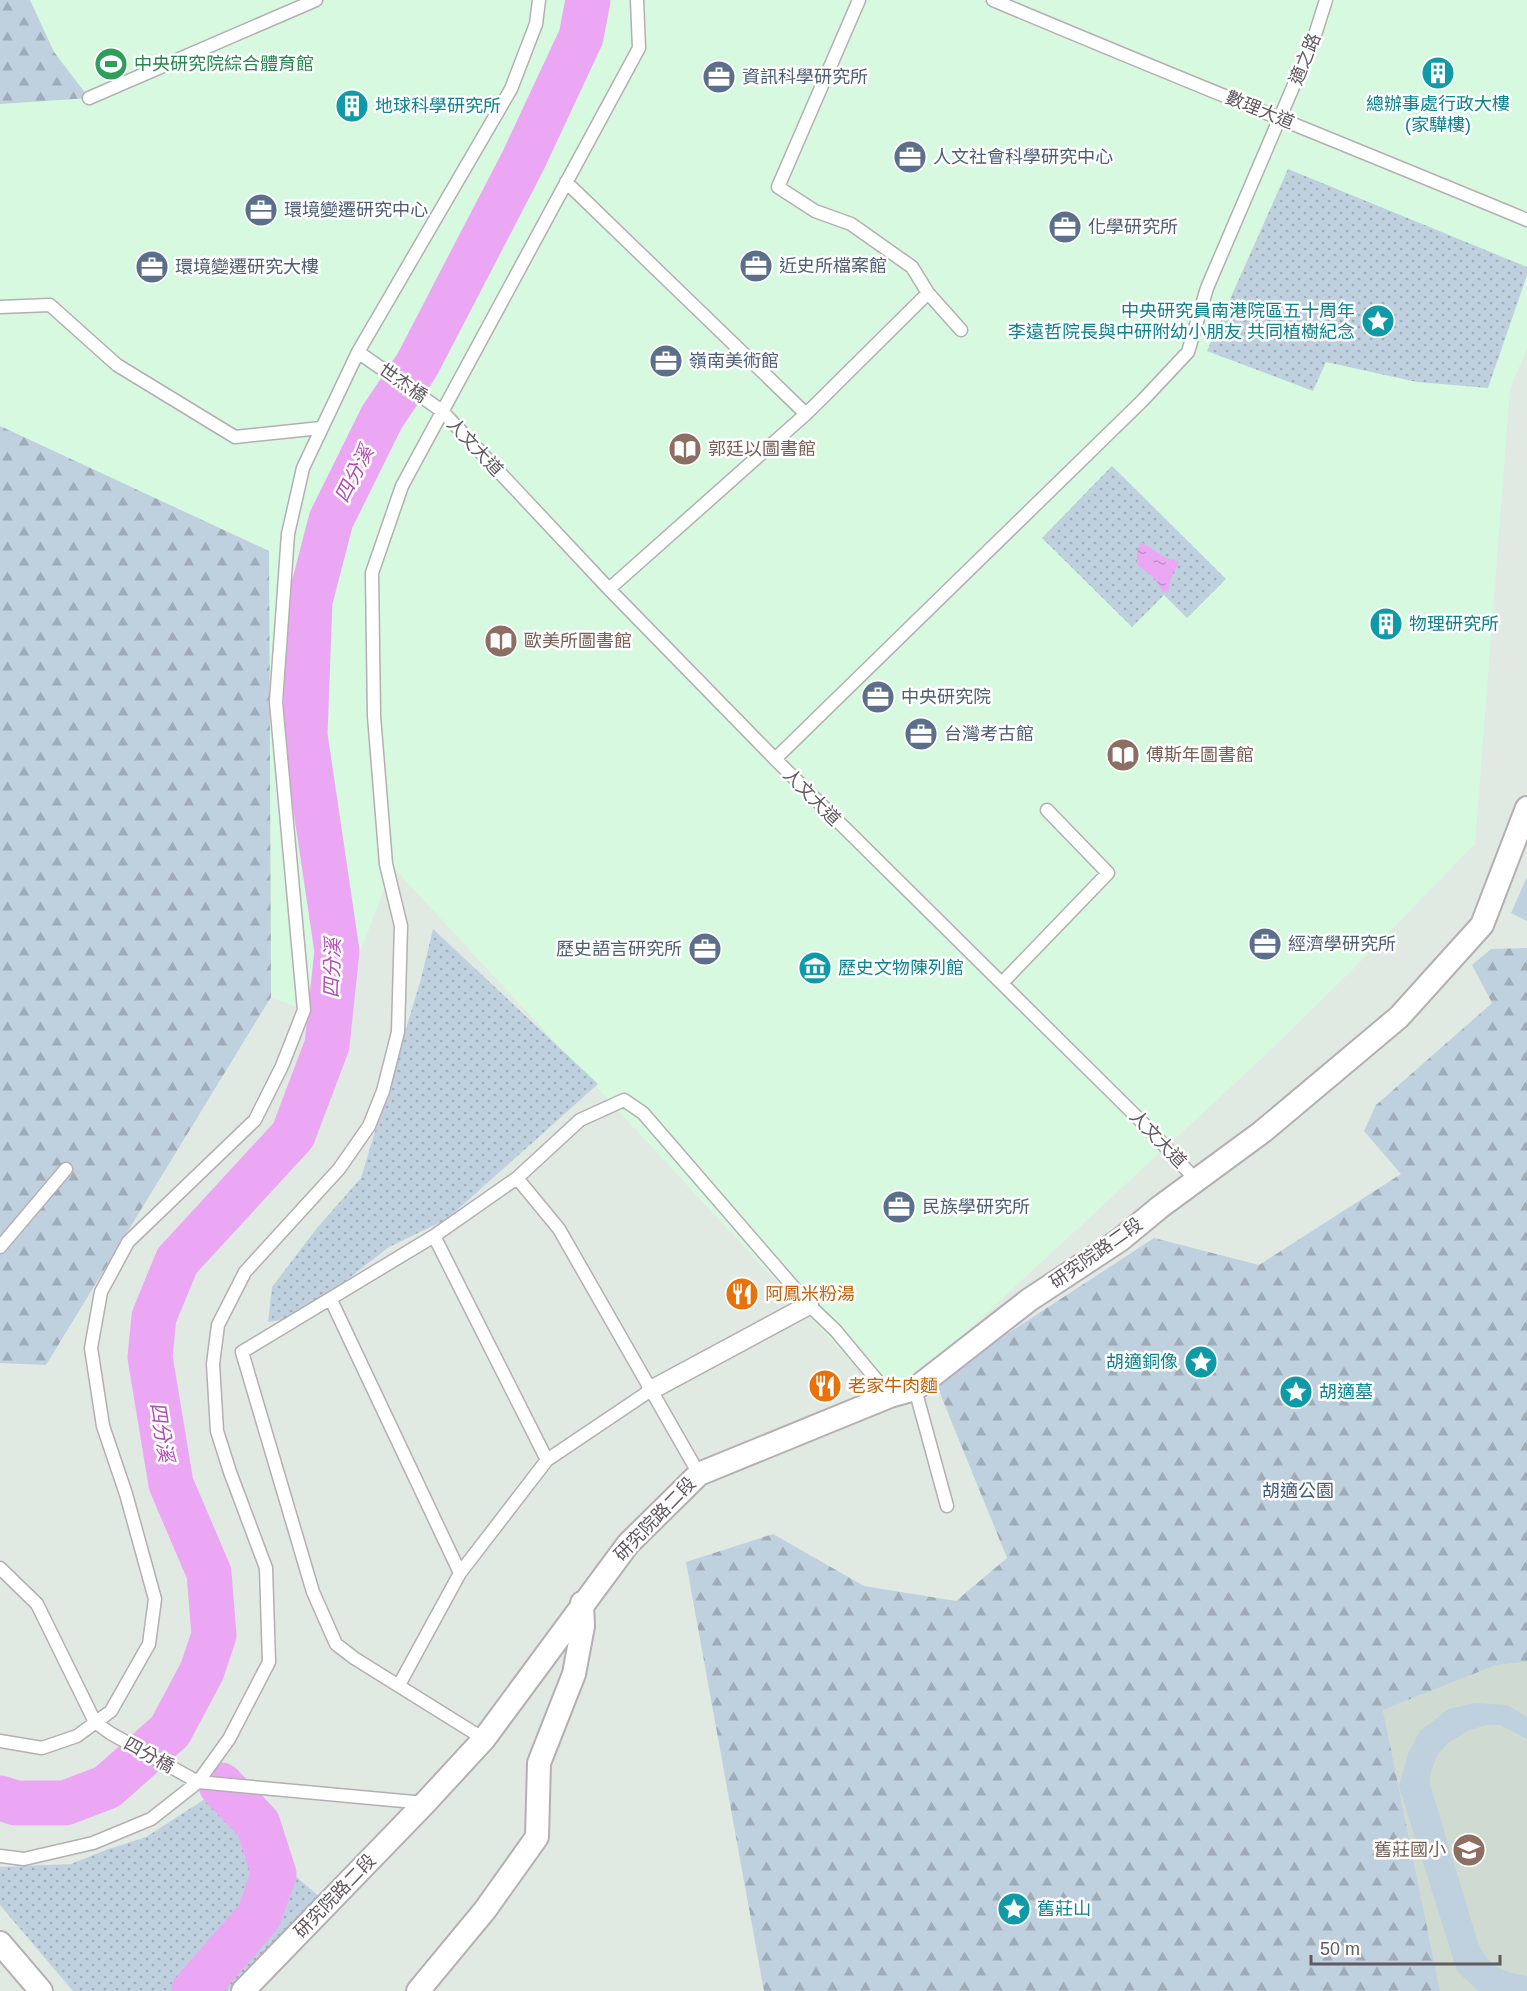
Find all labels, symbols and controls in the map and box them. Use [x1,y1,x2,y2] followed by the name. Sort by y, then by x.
[1286,30,1324,88] street label: 適之路
[93,46,129,82] sports icon: 中央研究院綜合體育館
[134,54,314,74] place label: 中央研究院綜合體育館
[1420,55,1456,91] building icon: 總辦事處行政大樓 (家驊樓)
[701,59,737,95] office icon: 資訊科學研究所
[742,67,868,87] place label: 資訊科學研究所
[1223,87,1297,133] street label: 數理大道
[334,88,370,124] building icon: 地球科學研究所
[1366,94,1510,135] place label: 總辦事處行政大樓 (家驊樓)
[375,96,501,116] place label: 地球科學研究所
[892,139,928,175] office icon: 人文社會科學研究中心
[933,147,1113,167] place label: 人文社會科學研究中心
[243,192,279,228] office icon: 環境變遷研究中心
[284,200,428,220] place label: 環境變遷研究中心
[1047,209,1083,245] office icon: 化學研究所
[1088,217,1178,237] place label: 化學研究所
[738,248,774,284] office icon: 近史所檔案館
[134,249,170,285] office icon: 環境變遷研究大樓
[779,256,887,276] place label: 近史所檔案館
[175,257,319,277] place label: 環境變遷研究大樓
[1008,301,1355,342] place label: 中央研究員南港院區五十周年 李遠哲院長與中研附幼小朋友 共同植樹紀念
[1360,303,1396,339] place icon: 中央研究員南港院區五十周年 李遠哲院長與中研附幼小朋友 共同植樹紀念
[648,343,684,379] office icon: 嶺南美術館
[689,351,779,371] place label: 嶺南美術館
[375,359,431,407] street label: 世杰橋
[443,414,507,480] street label: 人文大道
[667,431,703,467] library icon: 郭廷以圖書館
[708,439,816,459] place label: 郭廷以圖書館
[331,440,379,506] water label: 四分溪
[1368,606,1404,642] building icon: 物理研究所
[1409,614,1499,634] place label: 物理研究所
[483,623,519,659] library icon: 歐美所圖書館
[524,631,632,651] place label: 歐美所圖書館
[860,679,896,715] office icon: 中央研究院
[901,687,991,707] place label: 中央研究院
[903,716,939,752] office icon: 台灣考古館
[944,724,1034,744] place label: 台灣考古館
[1105,737,1141,773] library icon: 傅斯年圖書館
[1146,745,1254,765] place label: 傅斯年圖書館
[779,764,845,830] street label: 人文大道
[1247,926,1283,962] office icon: 經濟學研究所
[687,931,723,967] office icon: 歷史語言研究所
[1288,934,1396,954] place label: 經濟學研究所
[320,935,344,998] water label: 四分溪
[556,939,682,959] place label: 歷史語言研究所
[797,950,833,986] museum icon: 歷史文物陳列館
[838,958,964,978] place label: 歷史文物陳列館
[1126,1106,1190,1172] street label: 人文大道
[881,1189,917,1225] office icon: 民族學研究所
[922,1197,1030,1217] place label: 民族學研究所
[1046,1214,1146,1292] street label: 研究院路二段
[724,1276,760,1312] restaurant icon: 阿鳳米粉湯
[765,1284,855,1304] place label: 阿鳳米粉湯
[1183,1344,1219,1380] place icon: 胡適銅像
[1106,1352,1178,1372] place label: 胡適銅像
[807,1368,843,1404] restaurant icon: 老家牛肉麵
[1278,1374,1314,1410] place icon: 胡適墓
[848,1376,938,1396] place label: 老家牛肉麵
[1319,1382,1373,1402] place label: 胡適墓
[146,1401,178,1466] water label: 四分溪
[610,1473,700,1565] street label: 研究院路二段
[1262,1481,1334,1501] park label: 胡適公園
[121,1733,177,1777] street label: 四分橋
[1451,1832,1487,1868] school or university icon: 舊莊國小
[1374,1840,1446,1860] place label: 舊莊國小
[290,1850,380,1942] street label: 研究院路二段
[996,1891,1032,1927] place icon: 舊莊山
[1037,1899,1091,1919] place label: 舊莊山
[1311,1928,1500,1966] scale bar
[1320,1939,1360,1959] text: 50 m

